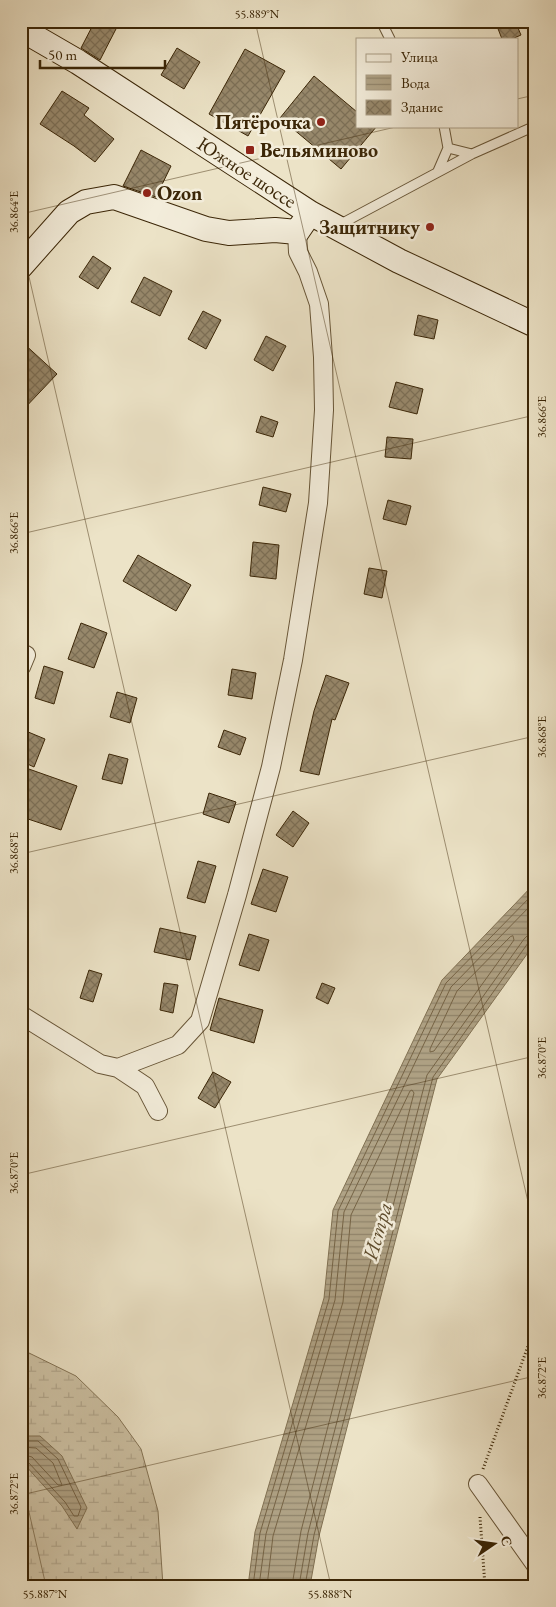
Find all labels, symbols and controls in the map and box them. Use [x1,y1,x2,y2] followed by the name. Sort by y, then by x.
[235,6,280,22] text: 55.889°N
[40,38,165,70] scale bar
[356,38,518,128] legend
[48,45,77,64] text: 50 m
[400,47,438,66] text: Улица
[401,73,430,92] text: Вода
[401,97,443,116] text: Здание
[215,109,311,135] place label: Пятёрочка
[315,116,327,128] marker: Пятёрочка
[192,130,302,214] street label: Южное шоссе
[260,137,378,163] place label: Вельяминово
[244,144,256,156] marker: Вельяминово
[157,180,202,206] place label: Ozon
[141,187,153,199] marker: Ozon
[6,191,22,233] text: 36.864°E
[319,214,420,240] place label: Защитнику
[424,221,436,233] marker: Защитнику
[534,396,550,438] text: 36.866°E
[6,512,22,554] text: 36.866°E
[534,716,550,758] text: 36.868°E
[6,832,22,874] text: 36.868°E
[534,1037,550,1079] text: 36.870°E
[6,1152,22,1194] text: 36.870°E
[356,1199,398,1264] water label: Истра
[534,1357,550,1399] text: 36.872°E
[6,1473,22,1515] text: 36.872°E
[468,1520,518,1570] north arrow
[497,1534,517,1548] text: С
[23,1586,68,1602] text: 55.887°N
[308,1586,353,1602] text: 55.888°N

